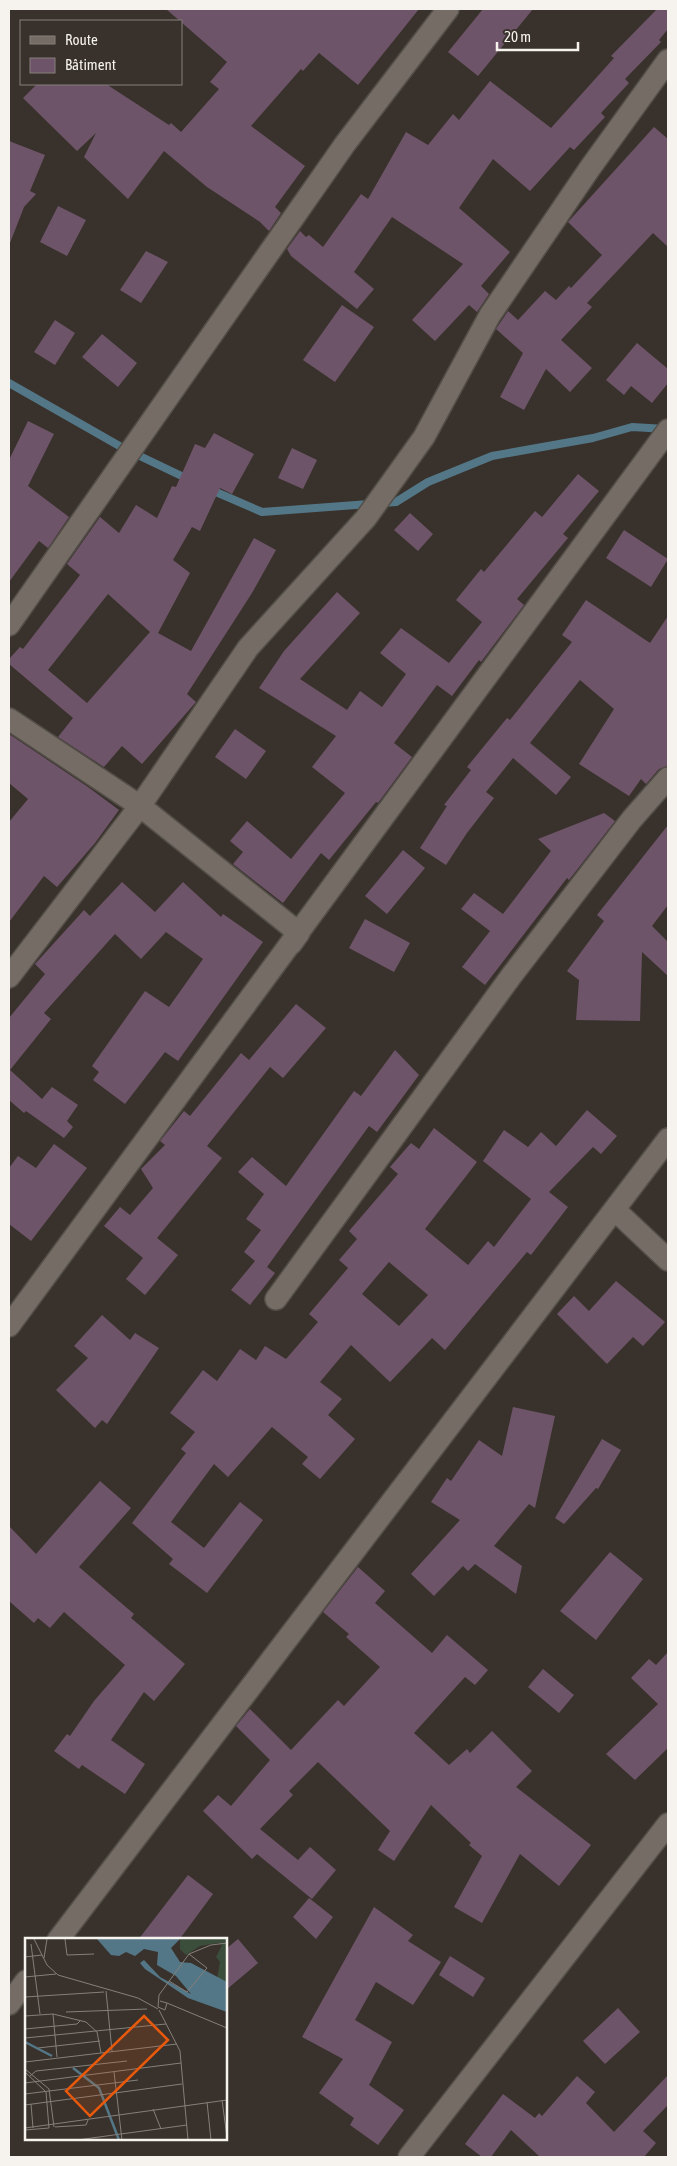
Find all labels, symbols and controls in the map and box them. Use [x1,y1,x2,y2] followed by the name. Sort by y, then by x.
[20,20,182,85] legend
[497,20,578,52] scale bar
[504,28,531,45] text: 20 m
[65,31,98,48] text: Route
[65,56,116,73] text: Bâtiment
[25,1938,228,2141] inset map

